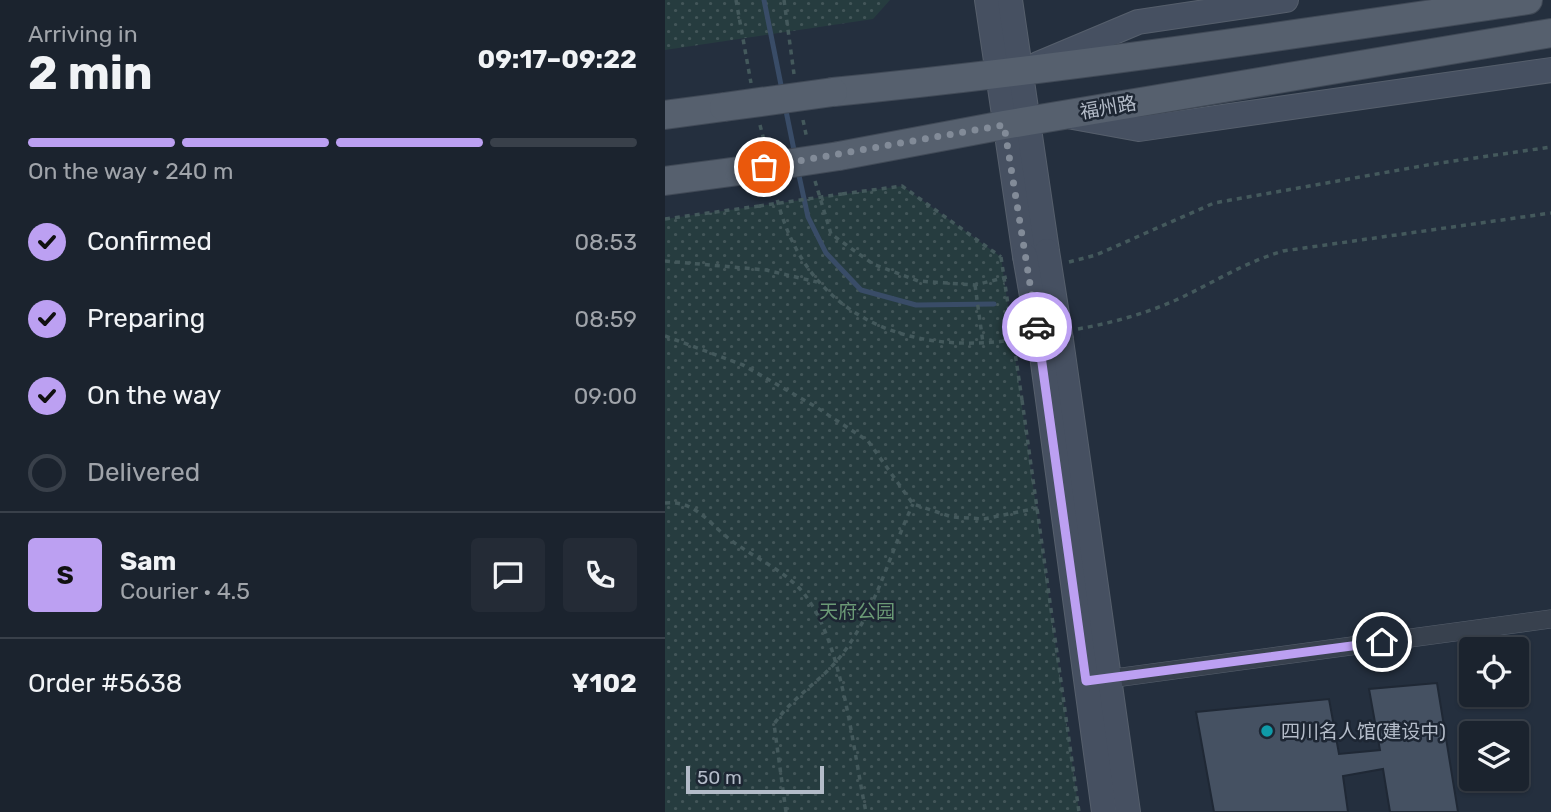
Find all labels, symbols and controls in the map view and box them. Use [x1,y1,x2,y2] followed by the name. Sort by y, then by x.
[28,20,138,48] text: Arriving in
[477,44,637,75] text: 09:17–09:22
[28,46,153,101] text: 2 min
[1078,91,1138,124] street label: 福州路
[734,137,794,197] pin
[745,148,783,186] icon: bag
[28,157,233,185] text: On the way · 240 m
[28,223,66,261] icon: check
[87,226,212,257] text: Confirmed
[574,228,637,256] text: 08:53
[1002,292,1072,362] courier
[28,300,66,338] icon: check
[87,303,205,334] text: Preparing
[575,305,637,333] text: 08:59
[1018,308,1056,346] icon: car
[28,377,66,415] icon: check
[87,380,221,411] text: On the way
[574,382,637,410] text: 09:00
[87,457,200,488] text: Delivered
[471,538,545,612] button: chat
[563,538,637,612] button: phone
[120,546,176,577] text: Sam
[56,560,74,591] text: S
[120,577,250,605] text: Courier · 4.5
[819,600,895,623] park label: 天府公园
[1352,612,1412,672] pin
[1363,623,1401,661] icon: home
[1459,637,1529,791] map controls
[1459,637,1529,707] button: locate
[28,668,182,699] text: Order #5638
[572,668,637,699] text: ¥102
[1281,720,1446,743] place label: 四川名人馆(建设中)
[1459,721,1529,791] button: layers
[1259,723,1275,739] marker: 四川名人馆(建设中)
[686,763,824,795] scale bar
[697,766,742,789] text: 50 m

